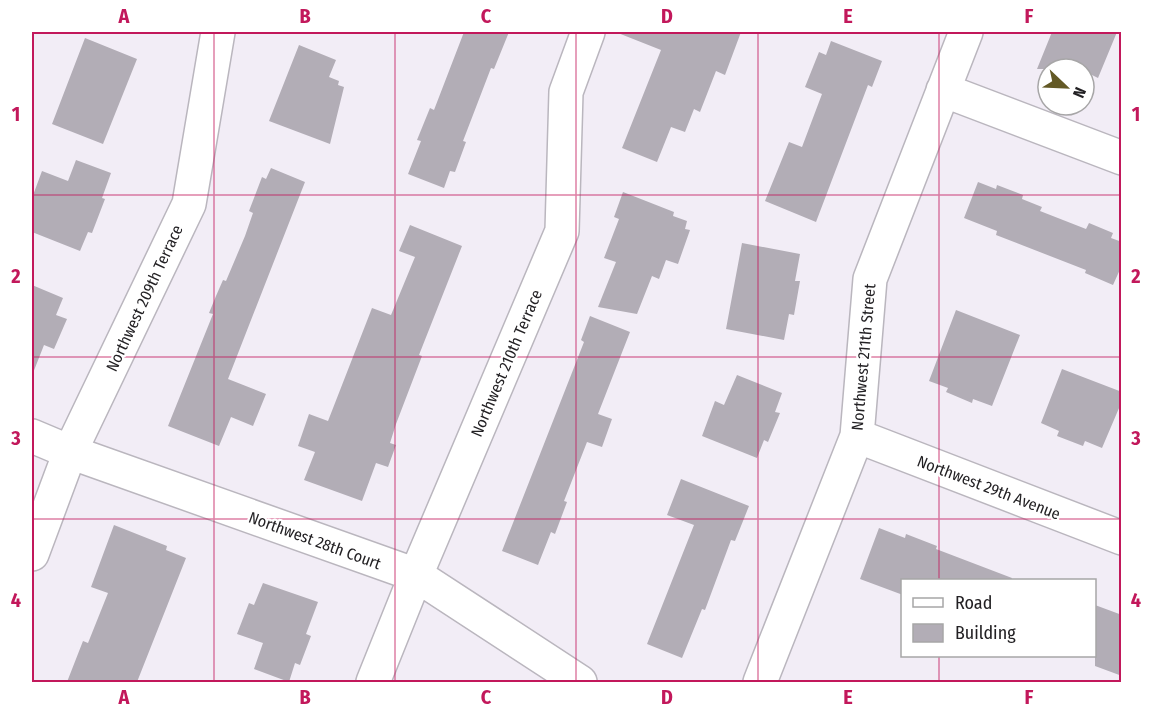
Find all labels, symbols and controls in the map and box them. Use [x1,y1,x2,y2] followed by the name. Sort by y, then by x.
[118,4,131,28] text: A
[299,4,311,28] text: B
[481,4,492,28] text: C
[661,4,673,28] text: D
[843,4,853,28] text: E
[1025,4,1034,28] text: F
[1036,57,1096,117] north arrow
[1069,85,1090,101] text: N
[12,102,20,126] text: 1
[1132,102,1140,126] text: 1
[102,222,187,374] street label: Northwest 209th Terrace
[10,264,21,288] text: 2
[1130,264,1141,288] text: 2
[848,282,879,431] street label: Northwest 211th Street
[467,287,546,439] street label: Northwest 210th Terrace
[10,426,21,450] text: 3
[1130,426,1141,450] text: 3
[915,451,1063,524] street label: Northwest 29th Avenue
[246,508,384,574] street label: Northwest 28th Court
[901,579,1096,657] legend
[11,588,21,612] text: 4
[1131,588,1141,612] text: 4
[955,592,992,614] text: Road
[955,622,1016,644] text: Building
[118,685,131,709] text: A
[299,685,311,709] text: B
[481,685,492,709] text: C
[661,685,673,709] text: D
[843,685,853,709] text: E
[1025,685,1034,709] text: F

